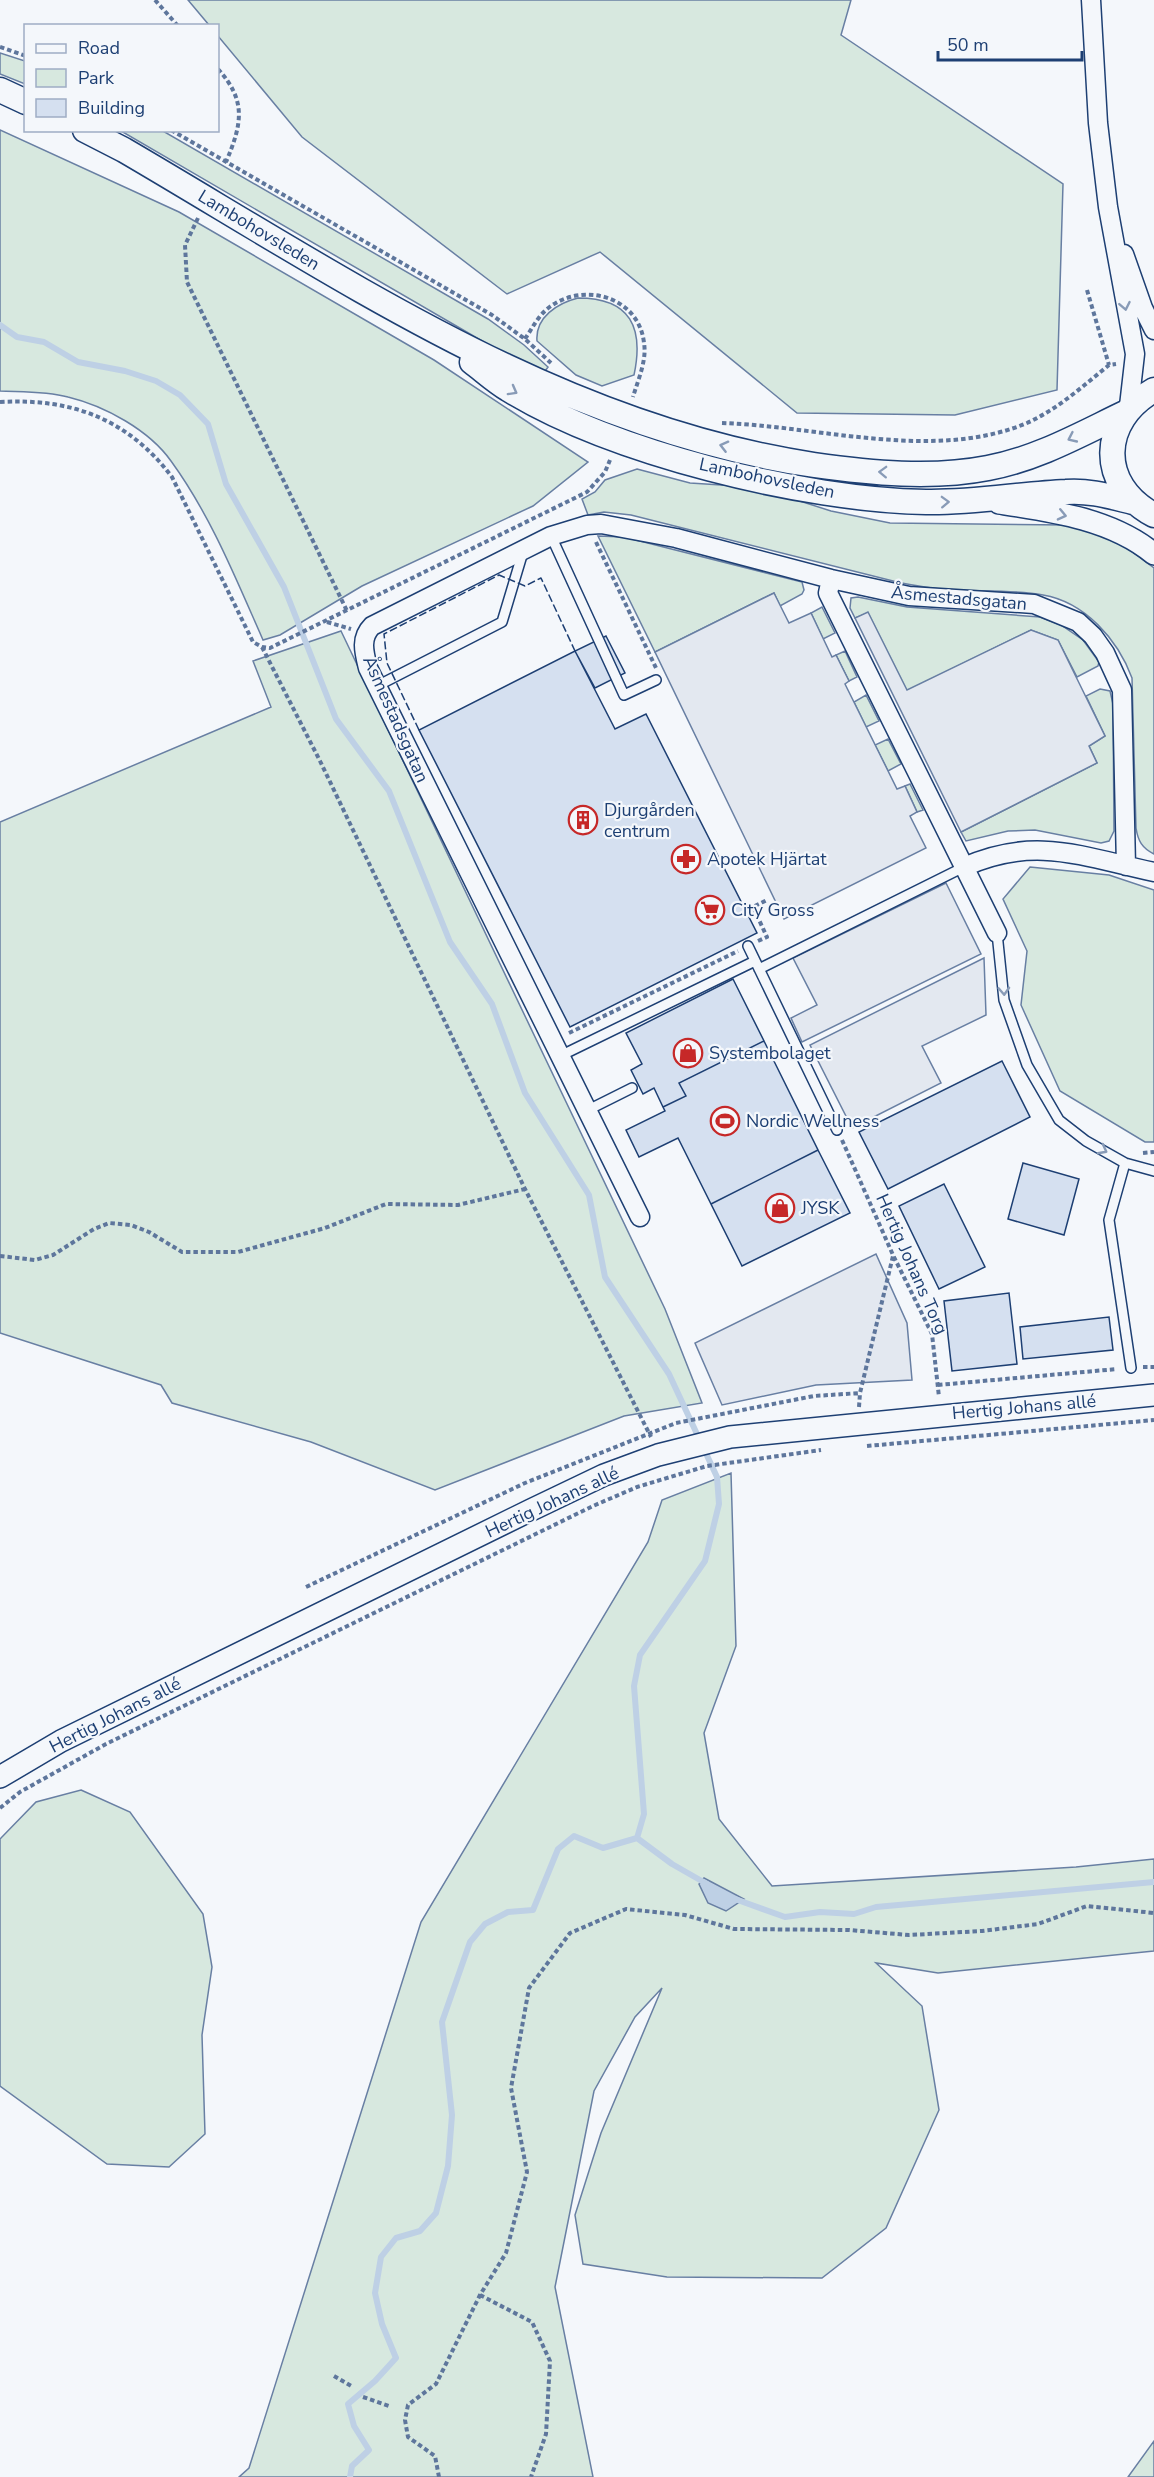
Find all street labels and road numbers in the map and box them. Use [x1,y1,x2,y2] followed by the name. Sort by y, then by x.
[194,184,324,276] street label: Lambohovsleden
[697,452,837,504] street label: Lambohovsleden
[890,580,1028,616] street label: Åsmestadsgatan
[357,652,435,786] street label: Åsmestadsgatan
[870,1190,954,1338] street label: Hertig Johans Torg
[951,1389,1097,1425] street label: Hertig Johans allé
[481,1461,623,1543] street label: Hertig Johans allé
[45,1671,185,1759] street label: Hertig Johans allé

